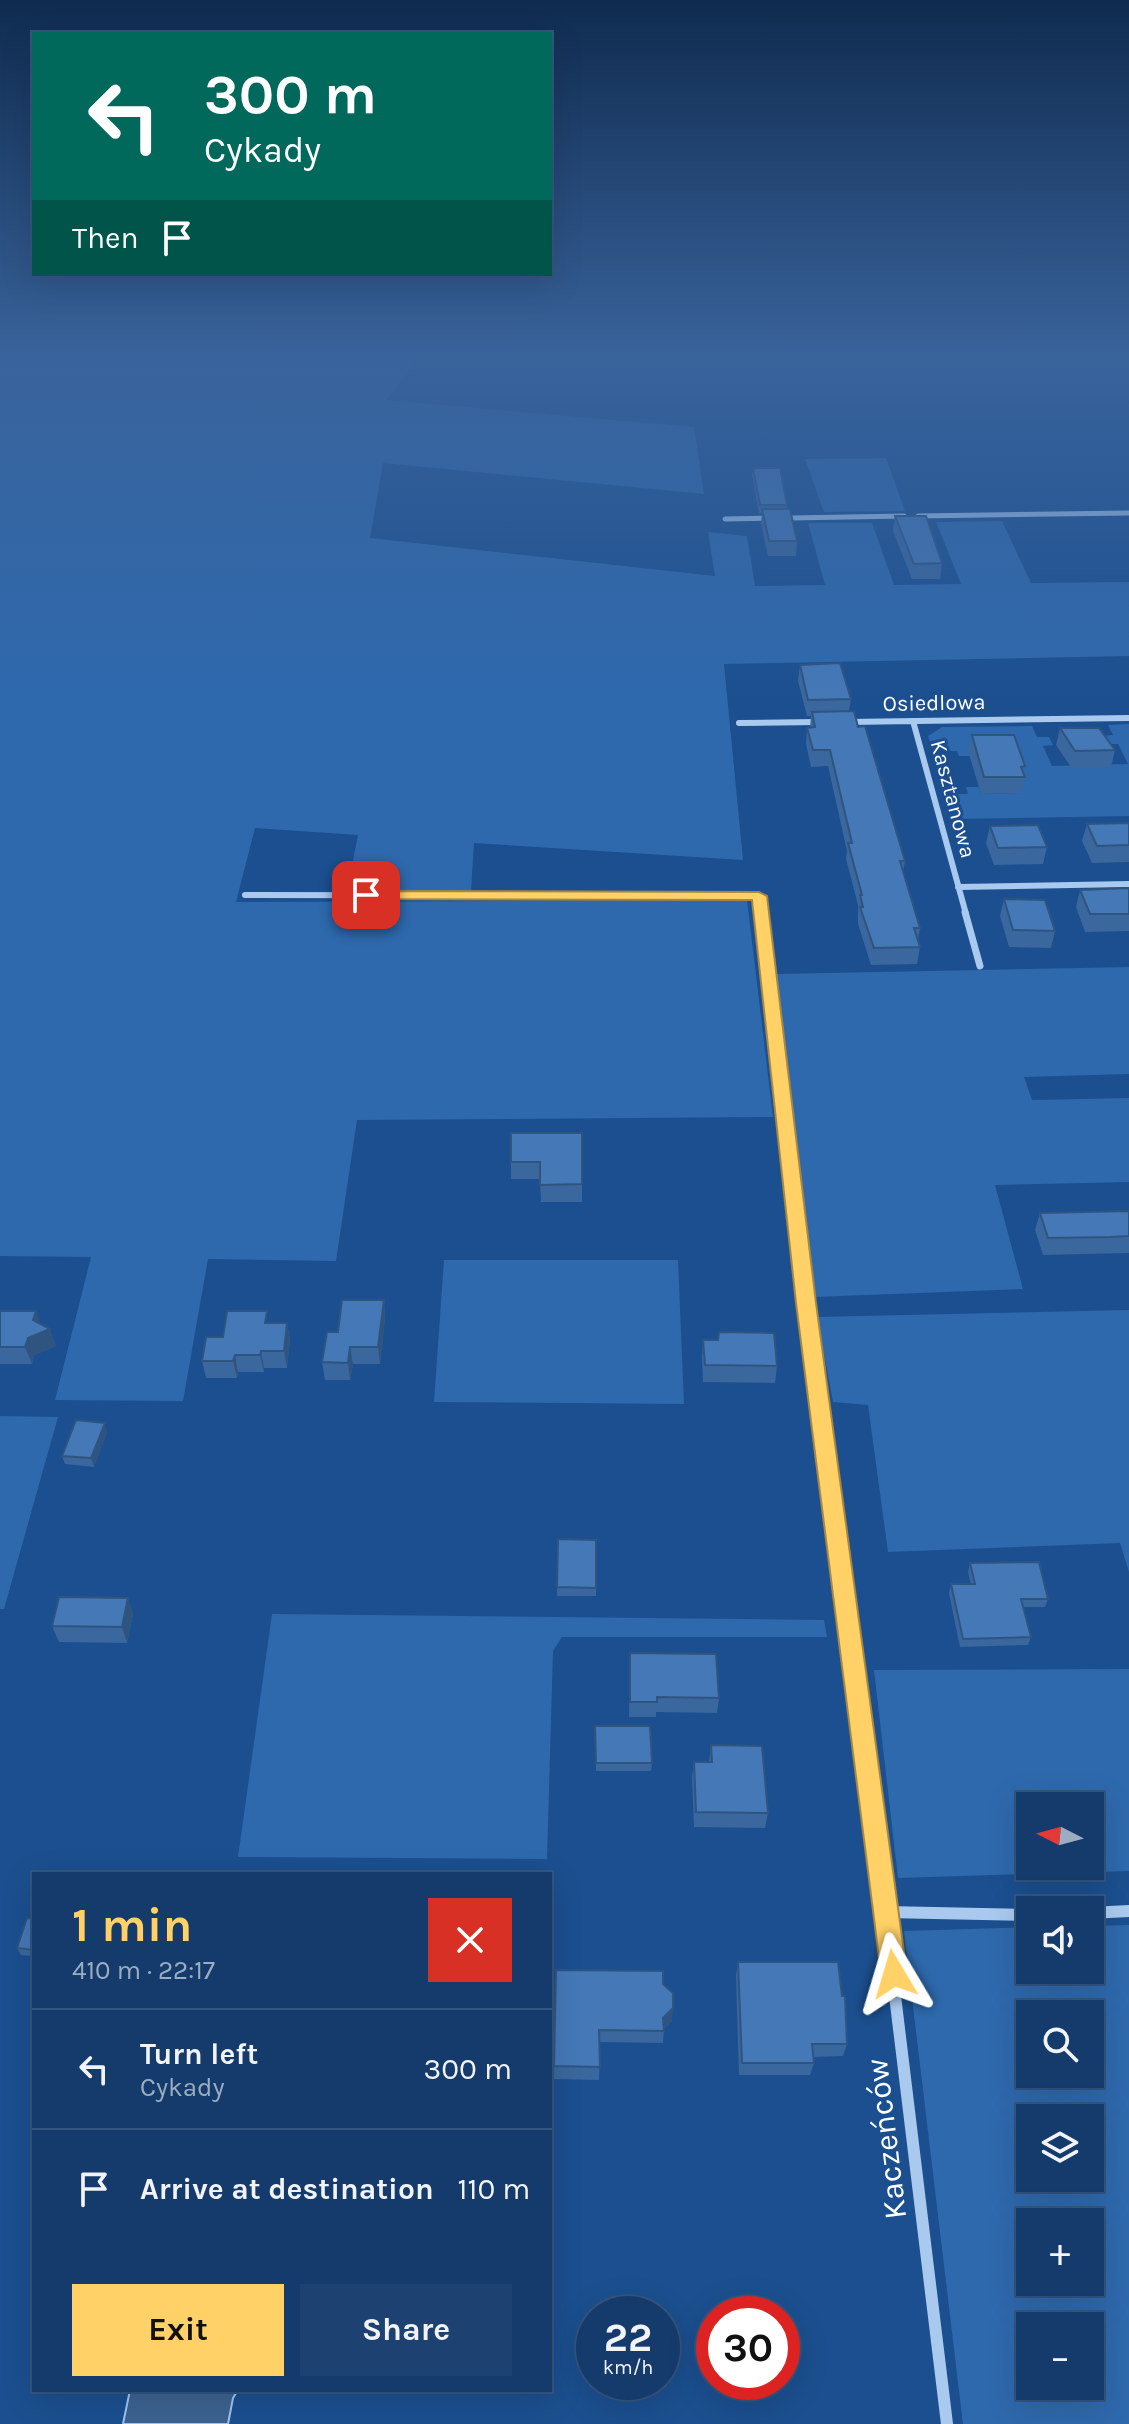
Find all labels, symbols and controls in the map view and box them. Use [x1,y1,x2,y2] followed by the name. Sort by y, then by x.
[204,62,377,127] text: 300 m
[72,64,176,168] icon: left
[204,129,321,171] text: Cykady
[155,216,199,260] icon: arrive
[72,220,139,256] text: Then
[882,689,986,717] street label: Osiedlowa
[925,737,981,861] street label: Kasztanowa
[332,861,400,929] pin
[344,873,388,917] icon: arrive
[1016,1792,1104,1880] north arrow
[1016,1792,1104,2400] map controls
[1016,1896,1104,1984] button: sound
[72,1897,192,1953] text: 1 min
[428,1898,512,1982] button: close
[852,1932,936,2016] position arrow
[72,1955,215,1986] text: 410 m · 22:17
[1016,2000,1104,2088] button: search
[140,2036,258,2072] text: Turn left
[72,2047,116,2091] icon: left
[423,2051,512,2087] text: 300 m
[858,2057,914,2221] street label: Kaczeńców
[140,2072,225,2103] text: Cykady
[1016,2104,1104,2192] button: layers
[72,2167,116,2211] icon: arrive
[140,2171,434,2207] text: Arrive at destination
[458,2171,530,2207] text: 110 m
[1016,2208,1104,2296] button: +
[72,2284,284,2376] button: Exit
[300,2284,512,2376] button: Share
[696,2296,800,2400] speed limit sign: 30
[1016,2312,1104,2400] button: −
[604,2314,652,2361] text: 22
[603,2356,653,2379] text: km/h

